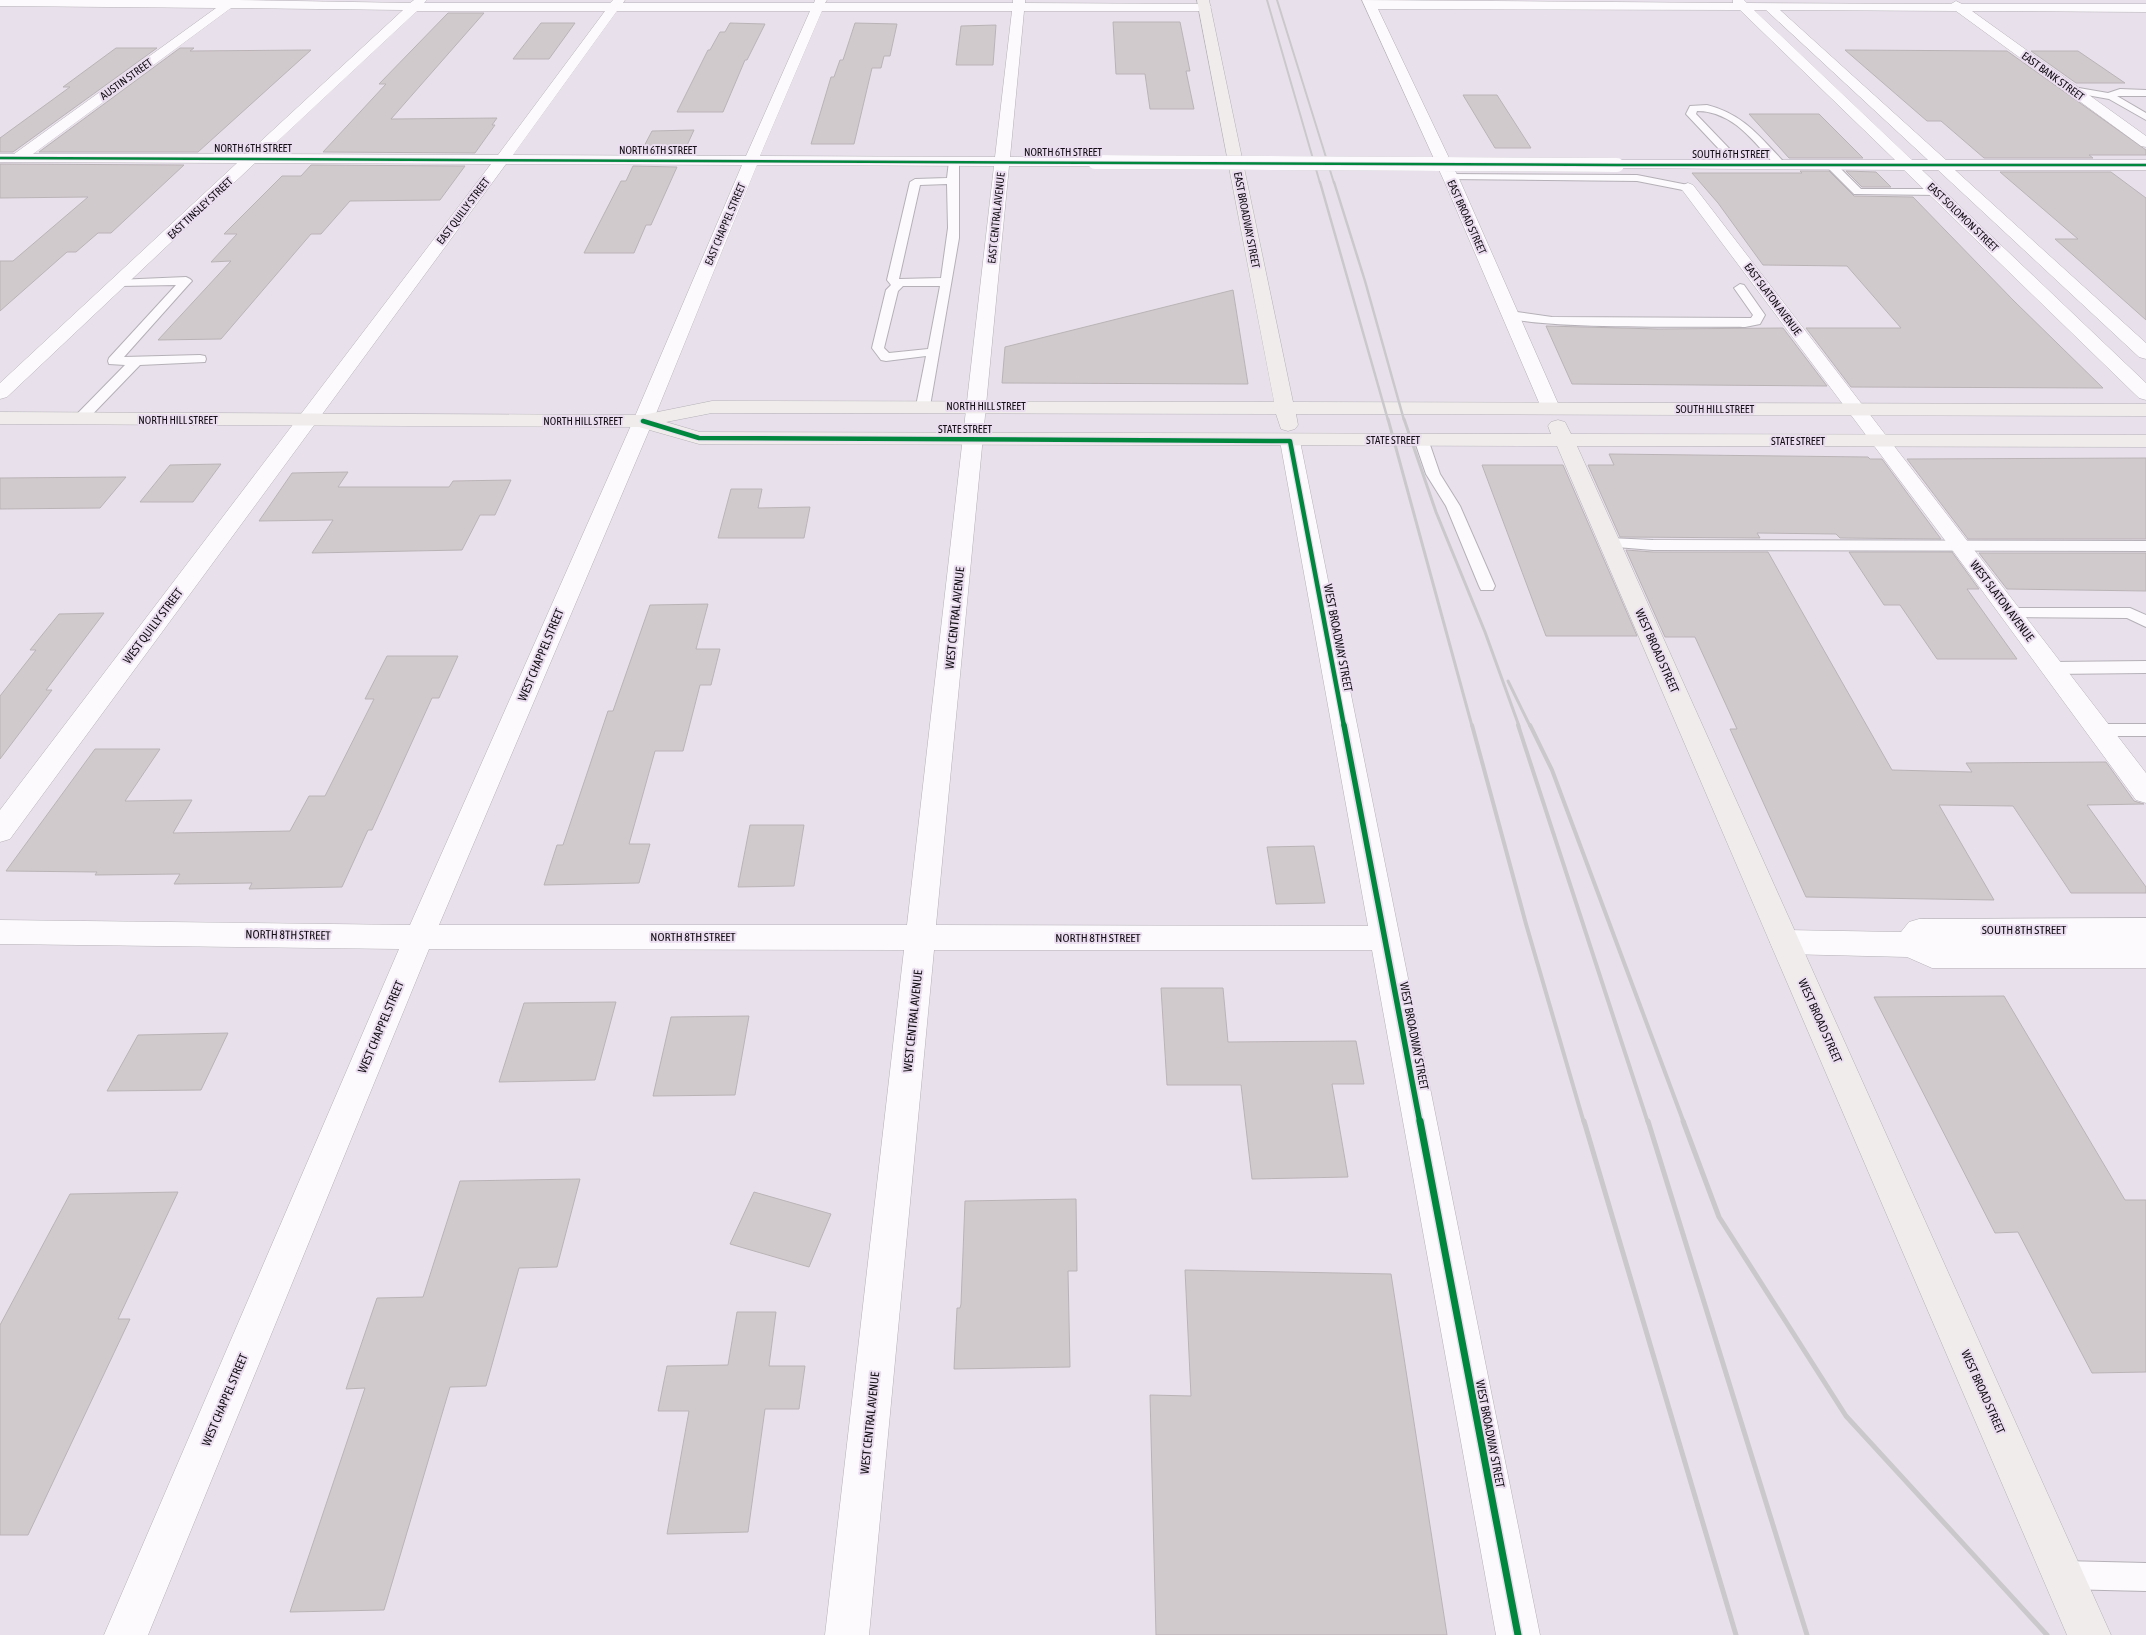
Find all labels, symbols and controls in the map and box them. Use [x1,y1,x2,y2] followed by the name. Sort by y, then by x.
[2019,49,2087,103] street label: EAST BANK STREET
[98,56,154,102] street label: AUSTIN STREET
[214,142,292,154] street label: NORTH 6TH STREET
[619,144,697,156] street label: NORTH 6TH STREET
[1024,146,1102,158] street label: NORTH 6TH STREET
[1692,148,1770,160] street label: SOUTH 6TH STREET
[1232,171,1262,269] street label: EAST BROADWAY STREET
[985,172,1007,264] street label: EAST CENTRAL AVENUE
[165,175,235,241] street label: EAST TINSLEY STREET
[434,175,492,247] street label: EAST QUILLY STREET
[1445,178,1489,256] street label: EAST BROAD STREET
[1925,180,2001,254] street label: EAST SOLOMON STREET
[702,181,748,267] street label: EAST CHAPPEL STREET
[1742,261,1804,338] street label: EAST SLATON AVENUE
[946,400,1026,412] street label: NORTH HILL STREET
[1676,403,1754,415] street label: SOUTH HILL STREET
[138,414,218,426] street label: NORTH HILL STREET
[543,415,623,427] street label: NORTH HILL STREET
[938,423,992,435] street label: STATE STREET
[1366,434,1420,446] street label: STATE STREET
[1771,435,1825,447] street label: STATE STREET
[1967,558,2037,644] street label: WEST SLATON AVENUE
[943,566,967,670] street label: WEST CENTRAL AVENUE
[1321,583,1355,694] street label: WEST BROADWAY STREET
[120,585,186,666] street label: WEST QUILLY STREET
[515,606,567,703] street label: WEST CHAPPEL STREET
[1632,607,1682,696] street label: WEST BROAD STREET
[1982,923,2067,937] street label: SOUTH 8TH STREET
[245,927,331,943] street label: NORTH 8TH STREET
[650,930,736,944] street label: NORTH 8TH STREET
[1055,931,1141,945] street label: NORTH 8TH STREET
[901,969,925,1073] street label: WEST CENTRAL AVENUE
[1795,977,1845,1066] street label: WEST BROAD STREET
[355,978,407,1075] street label: WEST CHAPPEL STREET
[1397,981,1431,1092] street label: WEST BROADWAY STREET
[1958,1348,2008,1437] street label: WEST BROAD STREET
[199,1351,251,1448] street label: WEST CHAPPEL STREET
[858,1371,882,1475] street label: WEST CENTRAL AVENUE
[1473,1379,1507,1490] street label: WEST BROADWAY STREET

